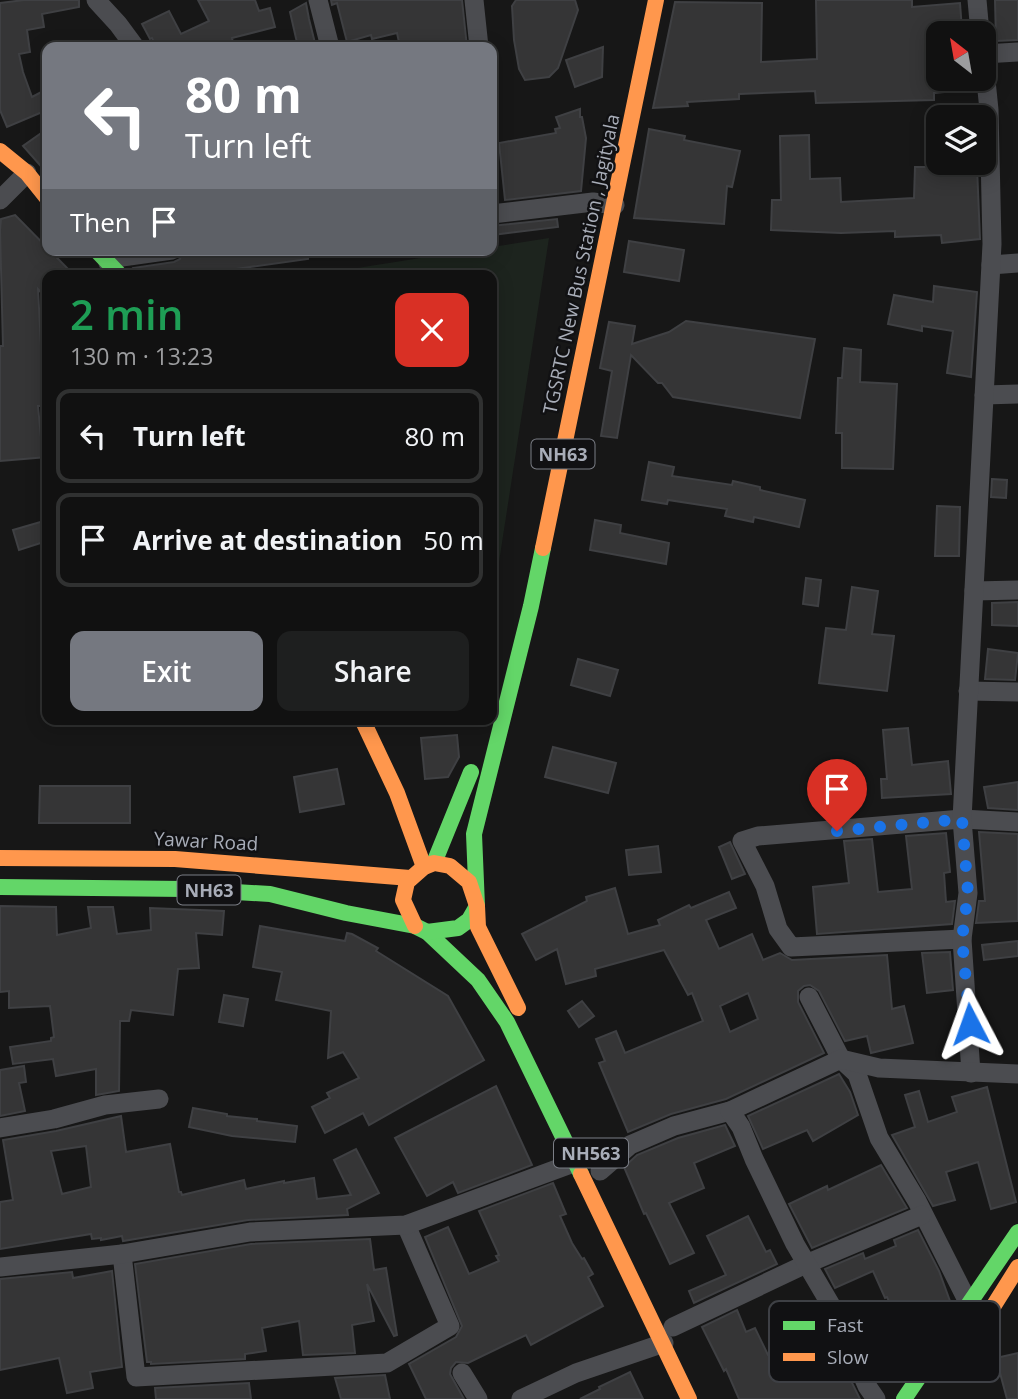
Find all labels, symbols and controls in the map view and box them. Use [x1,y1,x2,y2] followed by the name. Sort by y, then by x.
[926,21,996,91] north arrow
[926,21,996,175] map controls
[185,61,302,127] text: 80 m
[70,70,161,161] icon: left
[926,105,996,175] button: layers
[536,111,626,417] street label: TGSRTC New Bus Station , Jagityala
[185,124,311,167] text: Turn left
[145,203,183,241] icon: arrive
[70,204,131,240] text: Then
[70,285,183,342] text: 2 min
[395,293,469,367] button: close
[70,340,213,372] text: 130 m · 13:23
[74,417,112,455] icon: left
[133,418,245,454] text: Turn left
[404,418,465,454] text: 80 m
[532,440,594,468] road number: NH63
[74,521,112,559] icon: arrive
[133,522,402,558] text: Arrive at destination
[423,522,484,558] text: 50 m
[70,631,263,711] button: Exit
[277,631,469,711] button: Share
[807,759,867,831] pin
[818,770,856,808] icon: arrive
[153,825,259,857] street label: Yawar Road
[178,876,241,904] road number: NH63
[933,987,1007,1061] position arrow
[554,1138,628,1168] road number: NH563
[769,1301,1000,1382] legend
[827,1312,863,1338] text: Fast
[827,1344,869,1370] text: Slow

